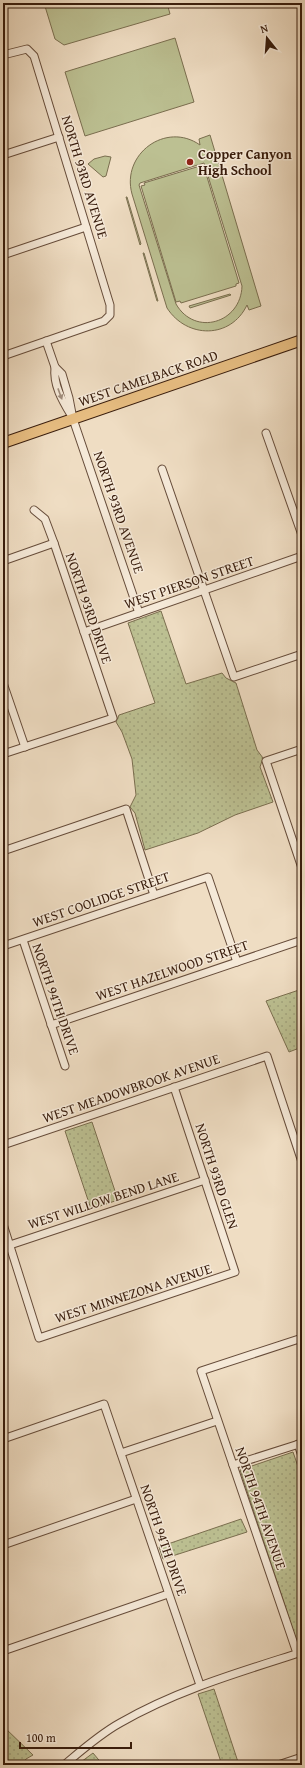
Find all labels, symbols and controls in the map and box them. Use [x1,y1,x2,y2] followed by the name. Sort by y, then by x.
[247,18,287,58] north arrow
[258,20,271,37] text: N
[57,113,113,241] street label: NORTH 93RD AVENUE
[198,144,292,180] place label: Copper Canyon High School
[185,157,195,167] marker: Copper Canyon High School
[76,345,220,411] street label: WEST CAMELBACK ROAD
[57,389,63,401] one-way arrow
[89,448,149,576] street label: NORTH 93RD AVENUE
[61,550,117,666] street label: NORTH 93RD DRIVE
[121,550,257,614] street label: WEST PIERSON STREET
[30,866,173,932] street label: WEST COOLIDGE STREET
[93,934,251,1006] street label: WEST HAZELWOOD STREET
[28,941,84,1057] street label: NORTH 94TH DRIVE
[40,1048,222,1128] street label: WEST MEADOWBROOK AVENUE
[190,1121,244,1231] street label: NORTH 93RD GLEN
[25,1166,181,1234] street label: WEST WILLOW BEND LANE
[52,1258,214,1328] street label: WEST MINNEZONA AVENUE
[231,1444,291,1572] street label: NORTH 94TH AVENUE
[136,1482,192,1598] street label: NORTH 94TH DRIVE
[20,1724,131,1750] scale bar
[26,1729,56,1746] text: 100 m

